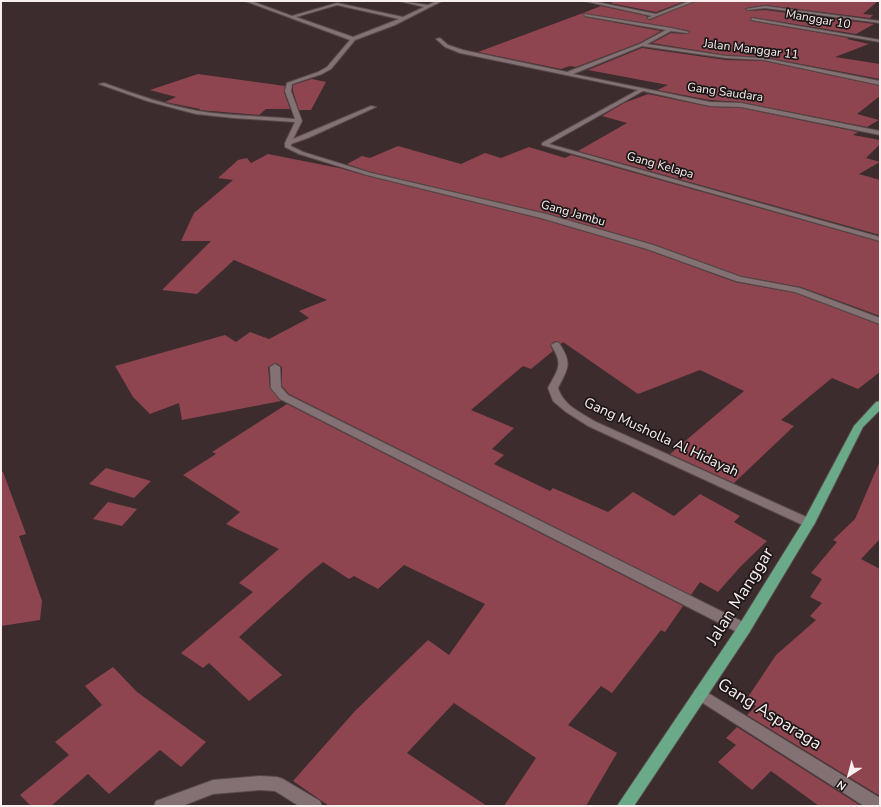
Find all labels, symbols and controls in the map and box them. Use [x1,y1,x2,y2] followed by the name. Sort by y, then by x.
[784,7,852,33] street label: Manggar 10
[703,37,799,63] street label: Jalan Manggar 11
[686,81,764,105] street label: Gang Saudara
[625,150,695,182] street label: Gang Kelapa
[539,198,607,230] street label: Gang Jambu
[581,395,741,481] street label: Gang Musholla Al Hidayah
[703,545,779,649] street label: Jalan Manggar
[713,675,825,755] street label: Gang Asparaga
[829,755,869,795] north arrow
[834,777,849,794] text: N

